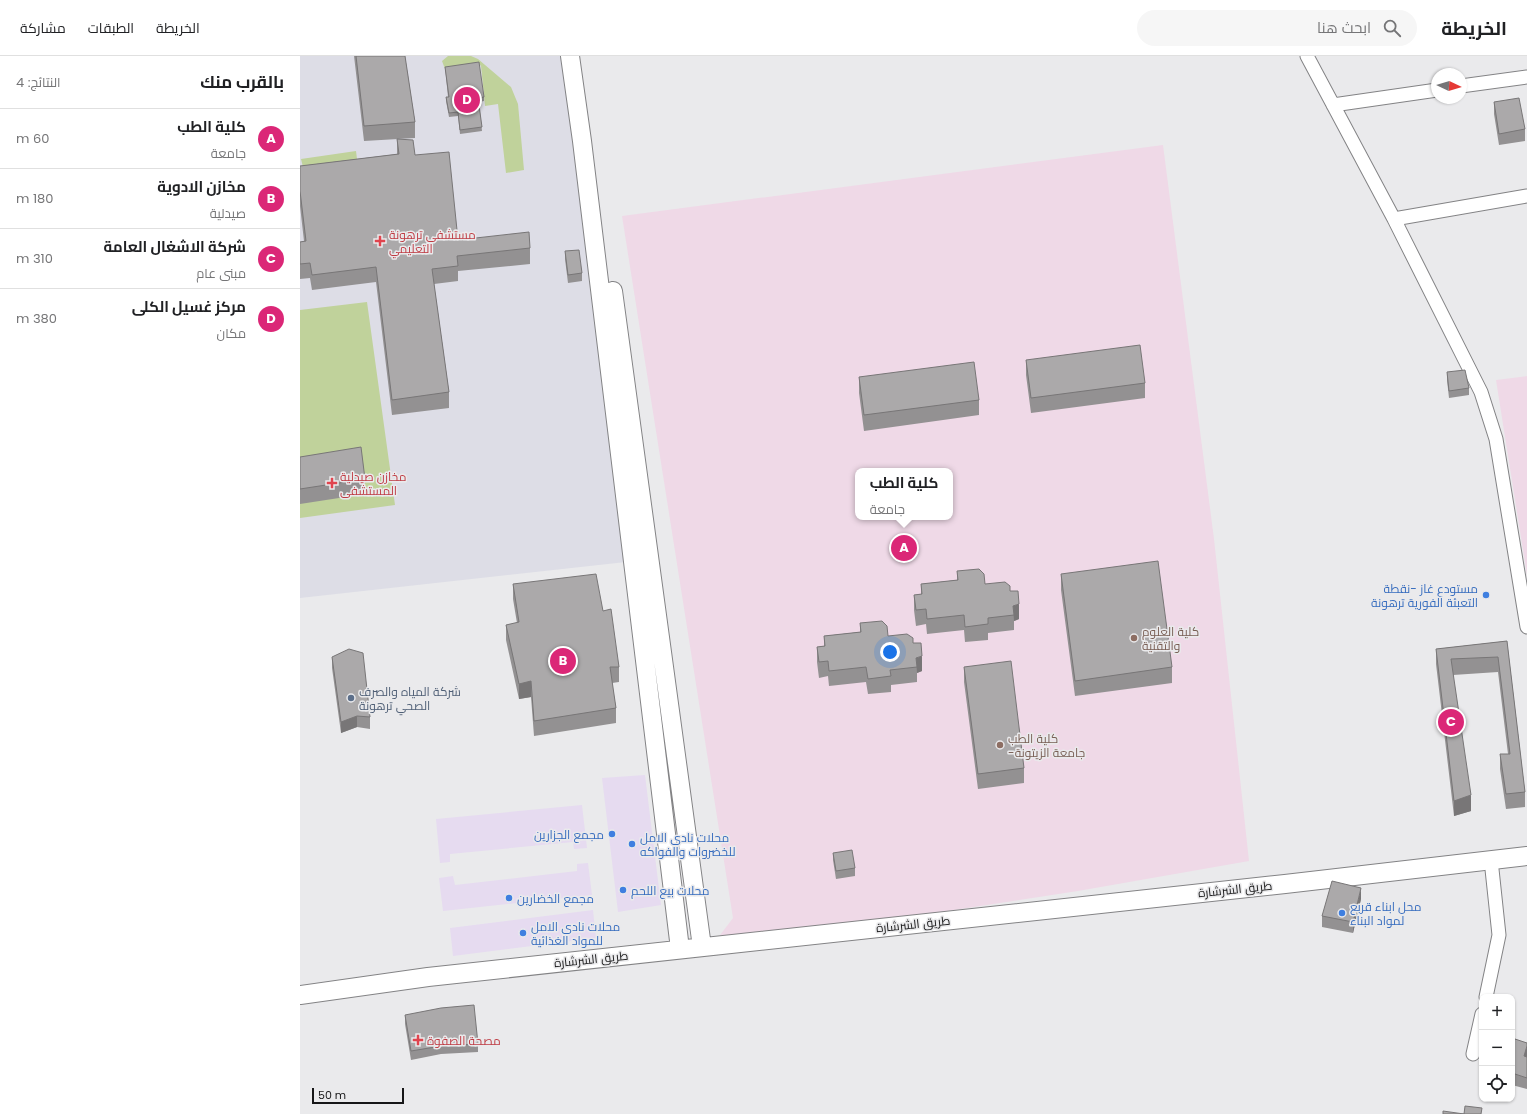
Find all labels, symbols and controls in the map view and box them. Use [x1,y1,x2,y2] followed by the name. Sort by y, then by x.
[1137,10,1417,46] search box
[1441,15,1507,42] text: الخريطة
[1317,17,1371,38] text: ابحث هنا
[1381,17,1403,39] icon: search
[20,18,66,38] text: مشاركة
[88,18,134,38] text: الطبقات
[156,18,200,38] text: الخريطة
[1431,68,1467,104] north arrow
[200,70,284,94] text: بالقرب منك
[16,73,61,92] text: النتائج: 4
[454,85,480,115] pin: D
[177,116,246,137] text: كلية الطب
[16,129,49,148] text: 60 m
[266,129,276,148] text: A
[211,144,246,163] text: جامعة
[157,176,246,197] text: مخازن الادوية
[16,189,53,208] text: 180 m
[267,189,275,208] text: B
[210,204,246,223] text: صيدلية
[389,226,476,259] place label: مستشفى ترهونة التعليمي
[374,235,386,247] marker: مستشفى ترهونة التعليمي
[104,236,246,257] text: شركة الاشغال العامة
[16,249,53,268] text: 310 m
[266,249,276,268] text: C
[196,264,246,283] text: مبنى عام
[132,296,246,317] text: مركز غسيل الكلى
[16,309,57,328] text: 380 m
[266,309,276,328] text: D
[217,324,246,343] text: مكان
[340,468,406,499] place label: مخازن صيدلية المستشفى
[855,468,953,520] popup
[870,472,938,493] text: كلية الطب
[327,478,337,488] marker: مخازن صيدلية المستشفى
[870,500,905,519] text: جامعة
[891,533,917,563] pin: A
[1371,580,1478,611] place label: مستودع غاز -نقطة التعبئة الفورية ترهونة
[1481,590,1491,600] marker: مستودع غاز -نقطة التعبئة الفورية ترهونة
[1142,623,1199,654] place label: كلية العلوم والتقنية
[1129,633,1139,643] marker: كلية العلوم والتقنية
[880,642,900,662] your location
[550,646,576,676] pin: B
[359,683,461,716] place label: شركة المياه والصرف الصحي ترهونة
[346,693,356,703] marker: شركة المياه والصرف الصحي ترهونة
[1438,707,1464,737] pin: C
[1008,730,1085,761] place label: كلية الطب -جامعة الزيتونة
[995,740,1005,750] marker: كلية الطب -جامعة الزيتونة
[534,826,604,843] place label: مجمع الجزارين
[607,829,617,839] marker: مجمع الجزارين
[640,829,735,860] place label: محلات نادي الامل للخضروات والفواكه
[627,839,637,849] marker: محلات نادي الامل للخضروات والفواكه
[1197,877,1273,901] street label: طريق الشرشارة
[631,882,710,899] place label: محلات بيع اللحم
[618,885,628,895] marker: محلات بيع اللحم
[517,890,594,907] place label: مجمع الخضارين
[504,893,514,903] marker: مجمع الخضارين
[1350,898,1421,929] place label: محل ابناء قربع لمواد البناء
[1337,908,1347,918] marker: محل ابناء قربع لمواد البناء
[875,912,951,936] street label: طريق الشرشارة
[531,918,620,949] place label: محلات نادي الامل للمواد الغذائية
[518,928,528,938] marker: محلات نادي الامل للمواد الغذائية
[553,947,629,971] street label: طريق الشرشارة
[1479,994,1515,1102] map controls
[1479,994,1515,1030] button: +
[1479,1030,1515,1066] button: −
[427,1032,501,1049] place label: مصحة الصفوة
[412,1034,424,1046] marker: مصحة الصفوة
[1479,1066,1515,1102] button: locate
[312,1086,404,1105] scale bar
[318,1087,346,1103] text: 50 m

